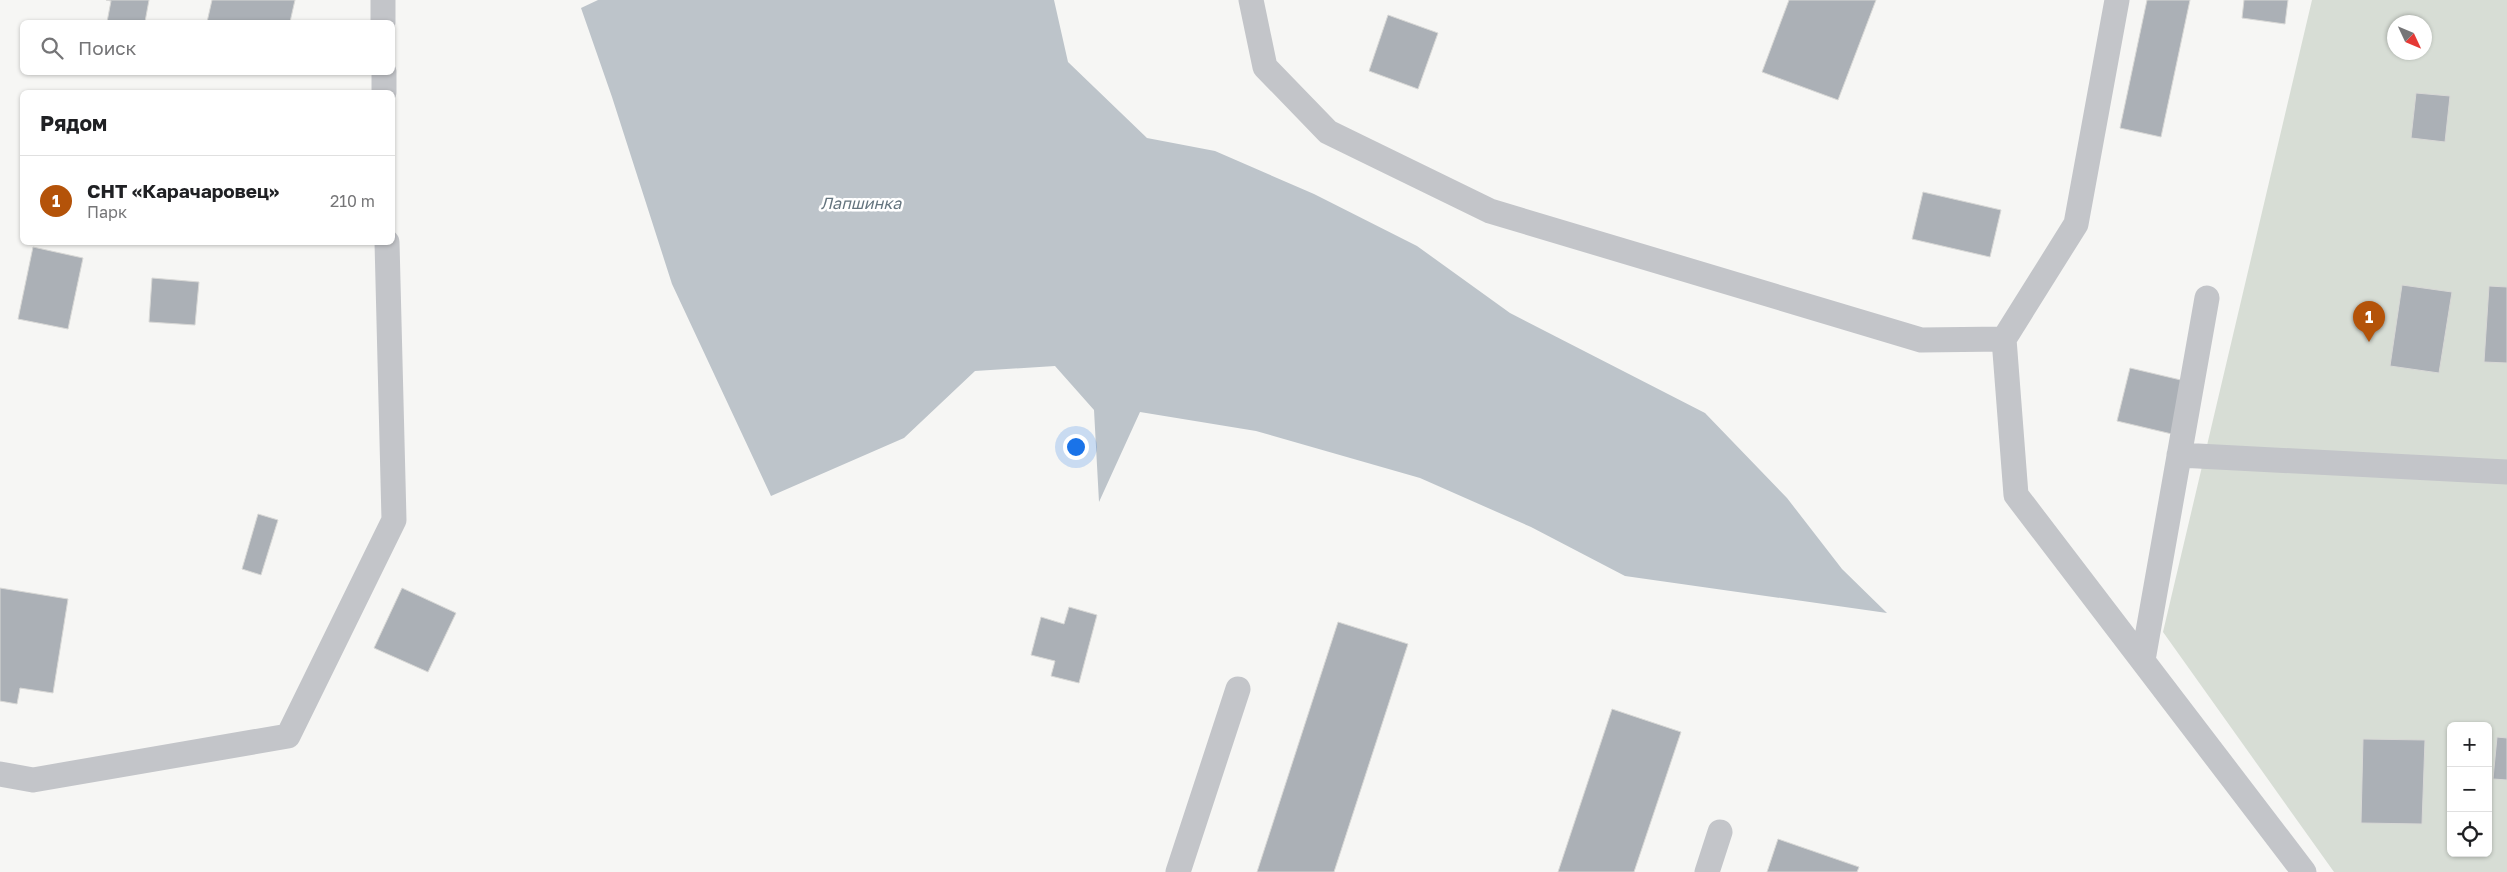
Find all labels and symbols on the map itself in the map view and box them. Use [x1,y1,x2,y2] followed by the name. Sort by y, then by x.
[2387,15,2432,60] north arrow
[821,193,902,213] water label: Лапшинка
[2353,301,2385,342] pin: 1
[1063,434,1089,460] your location

